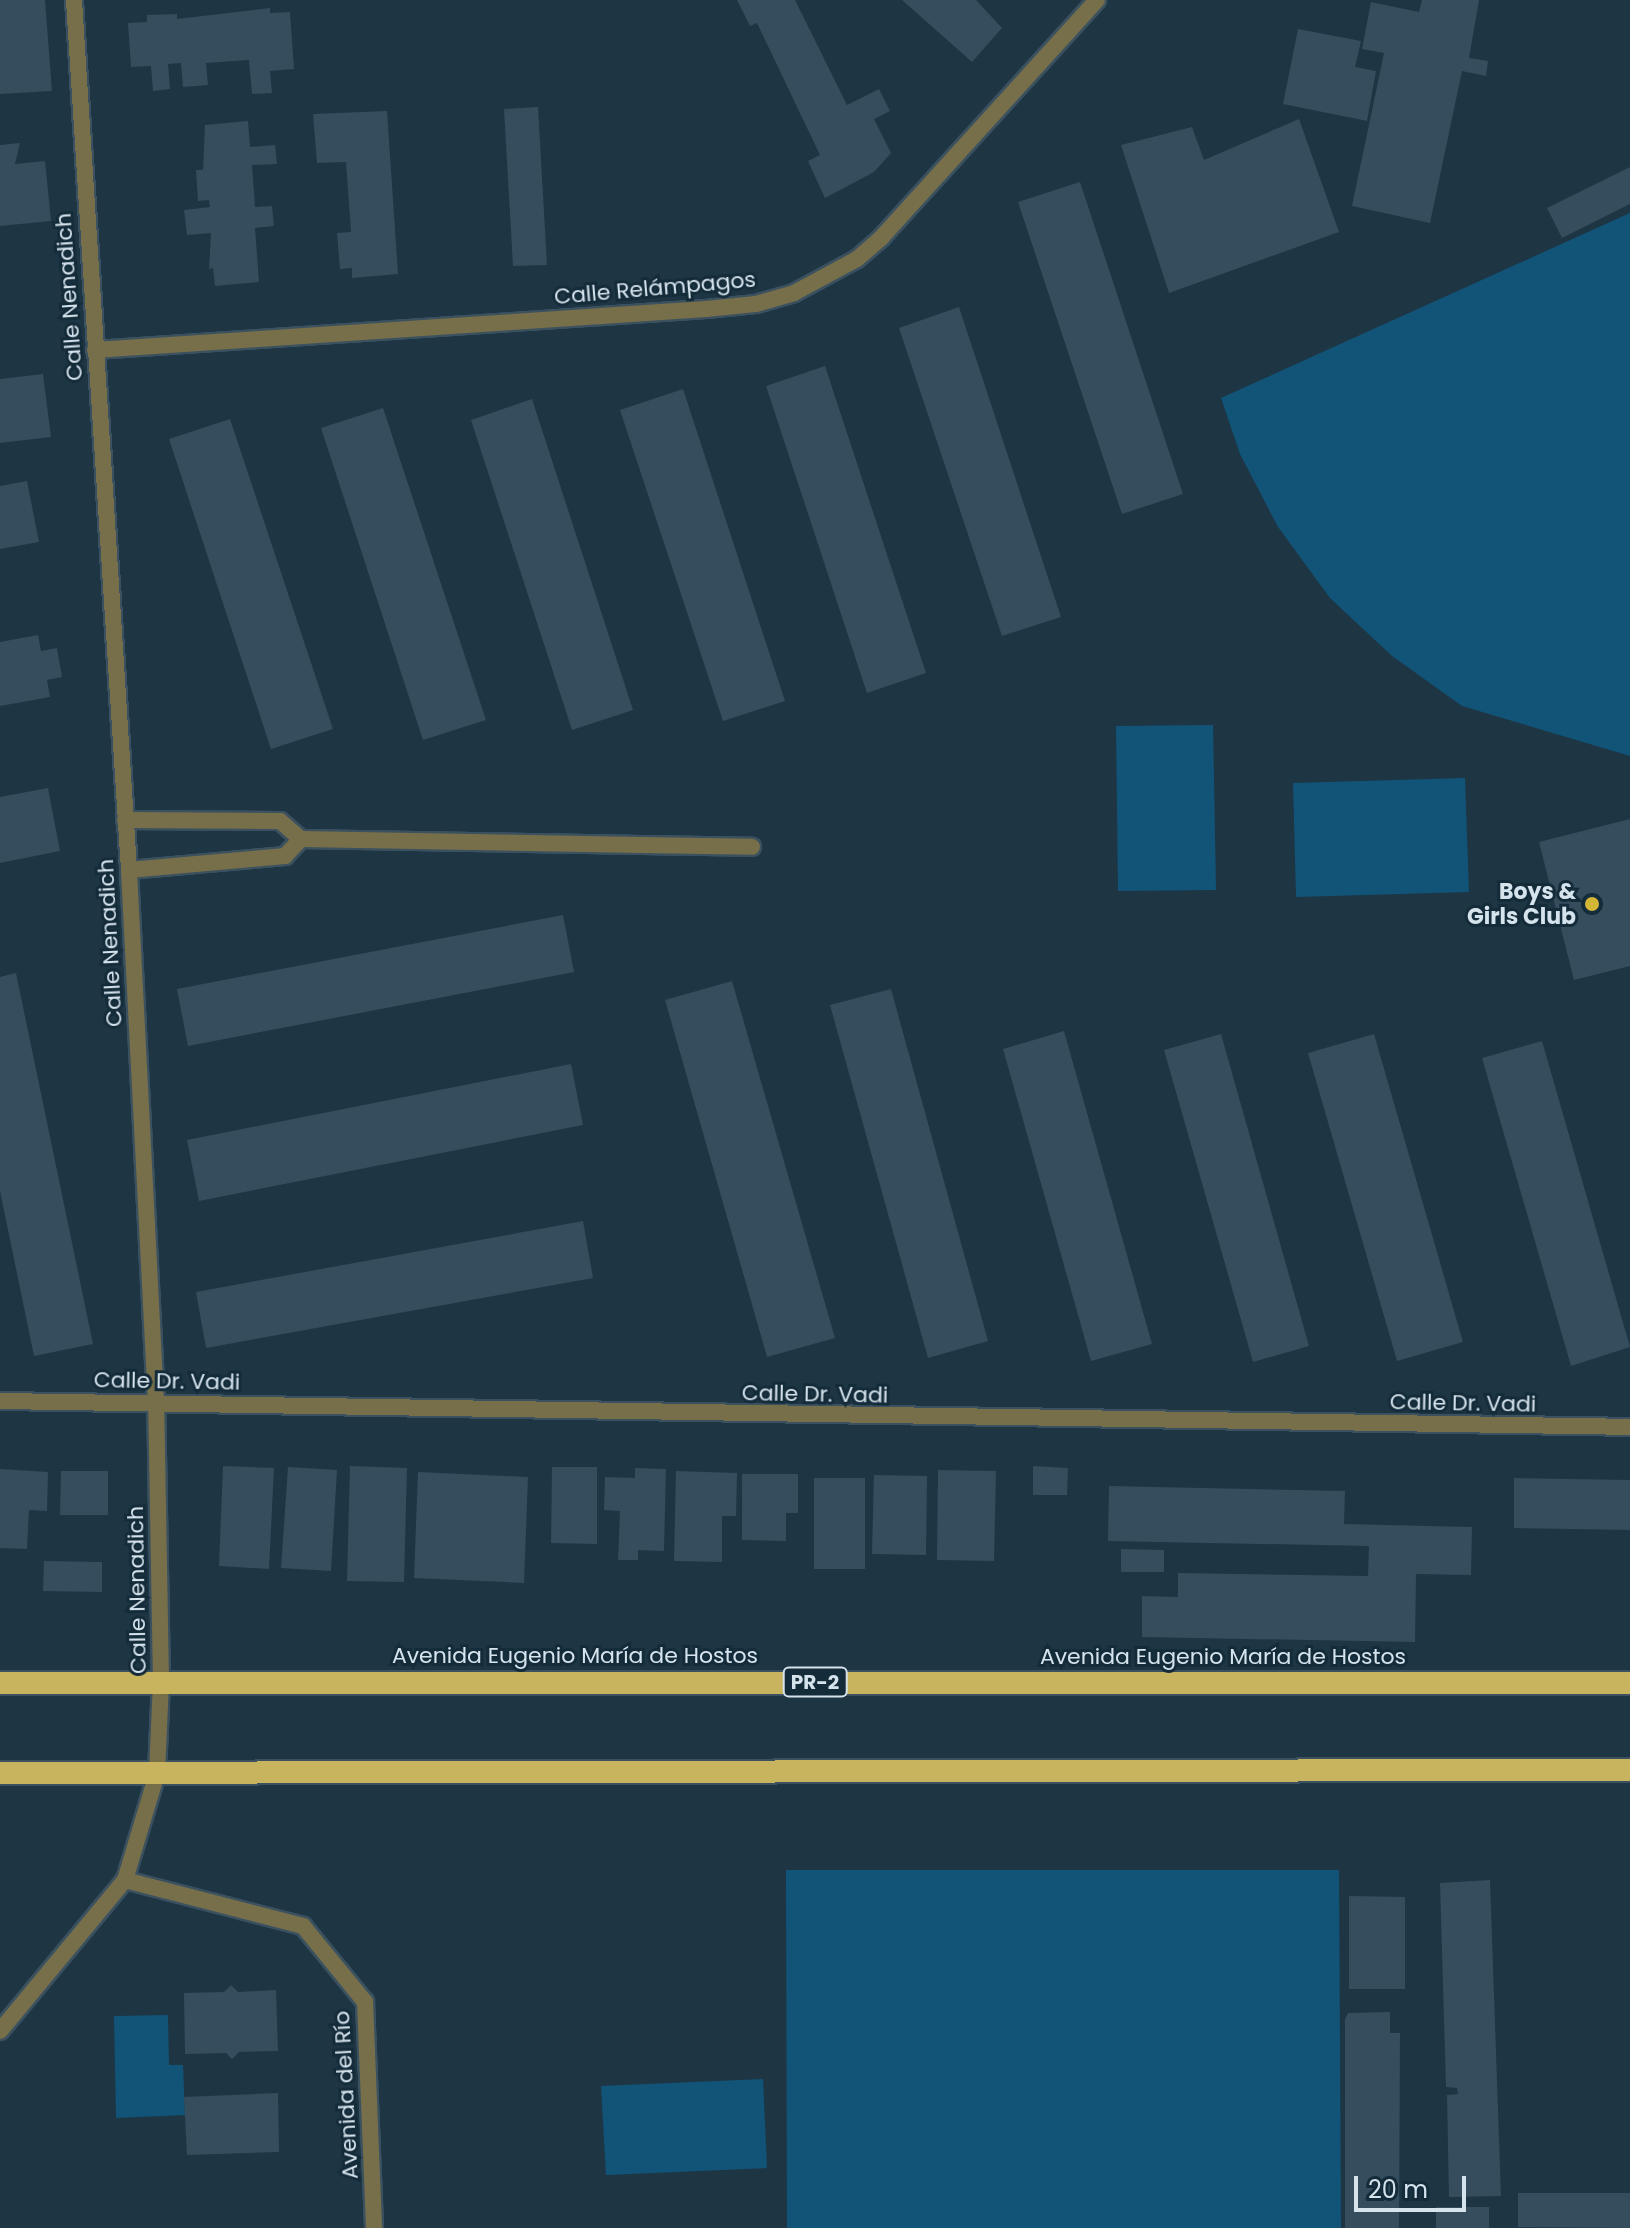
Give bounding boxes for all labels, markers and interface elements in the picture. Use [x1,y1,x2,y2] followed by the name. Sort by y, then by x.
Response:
[50,212,88,382] street label: Calle Nenadich
[553,266,757,310] street label: Calle Relámpagos
[92,858,128,1028] street label: Calle Nenadich
[1467,878,1576,930] place label: Boys & Girls Club
[1583,895,1601,913] marker: Boys & Girls Club
[94,1367,240,1395] street label: Calle Dr. Vadi
[742,1380,888,1408] street label: Calle Dr. Vadi
[1390,1389,1536,1417] street label: Calle Dr. Vadi
[122,1506,152,1674] street label: Calle Nenadich
[392,1643,758,1669] street label: Avenida Eugenio María de Hostos
[1040,1644,1406,1670] street label: Avenida Eugenio María de Hostos
[781,1666,849,1698] road number: PR-2
[328,2010,364,2180] street label: Avenida del Río
[1358,2160,1470,2210] scale bar
[1368,2173,1428,2206] text: 20 m

